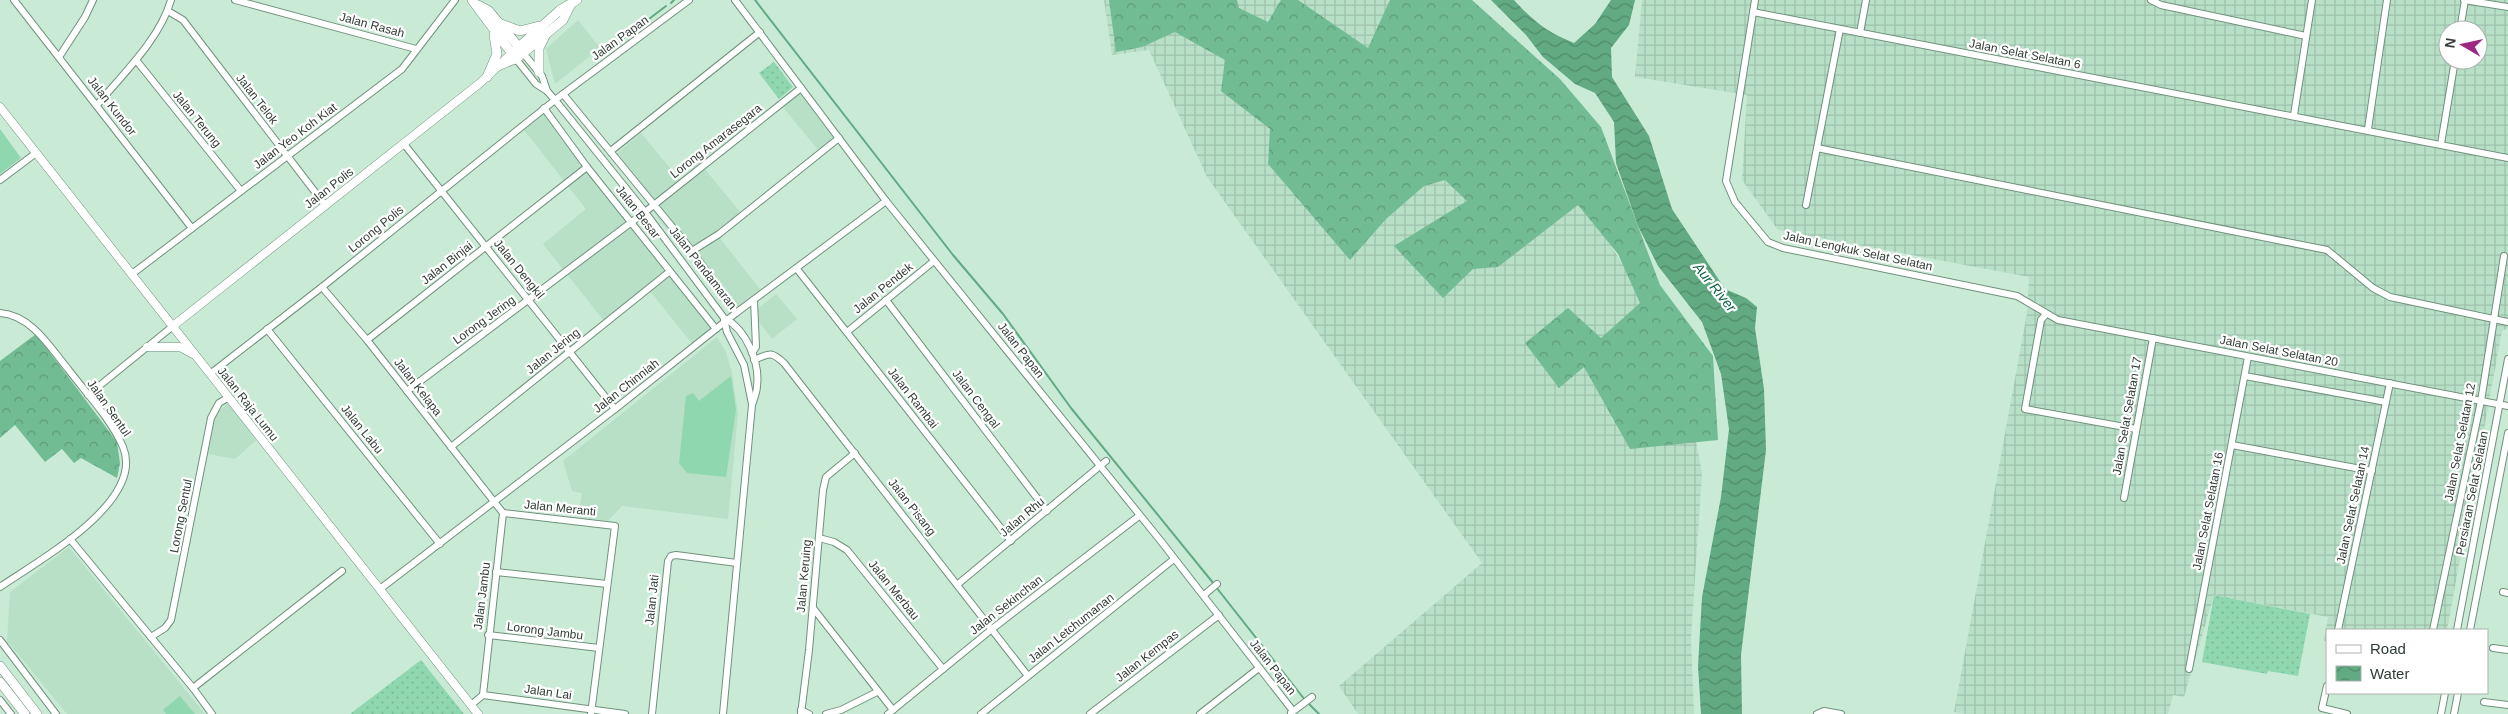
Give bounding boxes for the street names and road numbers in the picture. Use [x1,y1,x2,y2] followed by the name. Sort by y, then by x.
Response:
[338,10,406,40] street label: Jalan Rasah
[589,13,651,63] street label: Jalan Papan
[1968,36,2082,72] street label: Jalan Selat Selatan 6
[233,71,282,128] street label: Jalan Telok
[85,74,139,138] street label: Jalan Kundor
[170,88,224,150] street label: Jalan Terung
[251,100,340,172] street label: Jalan Yeo Koh Kiat
[668,101,765,181] street label: Lorong Amarasegara
[302,165,356,211] street label: Jalan Polis
[613,183,663,241] street label: Jalan Besar
[346,203,406,255] street label: Lorong Polis
[666,224,740,312] street label: Jalan Pandamaran
[1782,228,1934,274] street label: Jalan Lengkuk Selat Selatan
[491,237,547,301] street label: Jalan Dengkil
[419,239,475,287] street label: Jalan Binjai
[850,259,916,316] street label: Jalan Pendek
[450,293,518,347] street label: Lorong Jering
[995,319,1047,381] street label: Jalan Papan
[523,325,583,377] street label: Jalan Jering
[2219,333,2340,369] street label: Jalan Selat Selatan 20
[391,355,445,419] street label: Jalan Kelapa
[2110,355,2144,476] street label: Jalan Selat Selatan 17
[590,356,662,416] street label: Jalan Chinniah
[215,364,281,444] street label: Jalan Raja Lumu
[885,365,941,431] street label: Jalan Rambai
[949,367,1003,431] street label: Jalan Cengal
[84,377,134,439] street label: Jalan Sentul
[2442,381,2478,502] street label: Jalan Selat Selatan 12
[338,402,386,456] street label: Jalan Labu
[2453,430,2491,556] street label: Persiaran Selat Selatan
[2334,444,2372,565] street label: Jalan Selat Selatan 14
[2190,450,2226,571] street label: Jalan Selat Selatan 16
[885,476,939,538] street label: Jalan Pisang
[167,478,195,554] street label: Lorong Sentul
[997,494,1047,540] street label: Jalan Rhu
[523,497,597,519] street label: Jalan Meranti
[794,539,814,613] street label: Jalan Keruing
[866,557,922,623] street label: Jalan Merbau
[471,561,493,631] street label: Jalan Jambu
[967,572,1045,638] street label: Jalan Sekinchan
[642,574,662,626] street label: Jalan Jati
[1025,590,1117,666] street label: Jalan Letchumanan
[506,619,584,643] street label: Lorong Jambu
[1113,627,1181,685] street label: Jalan Kempas
[1247,636,1299,698] street label: Jalan Papan
[523,682,573,702] street label: Jalan Lai

